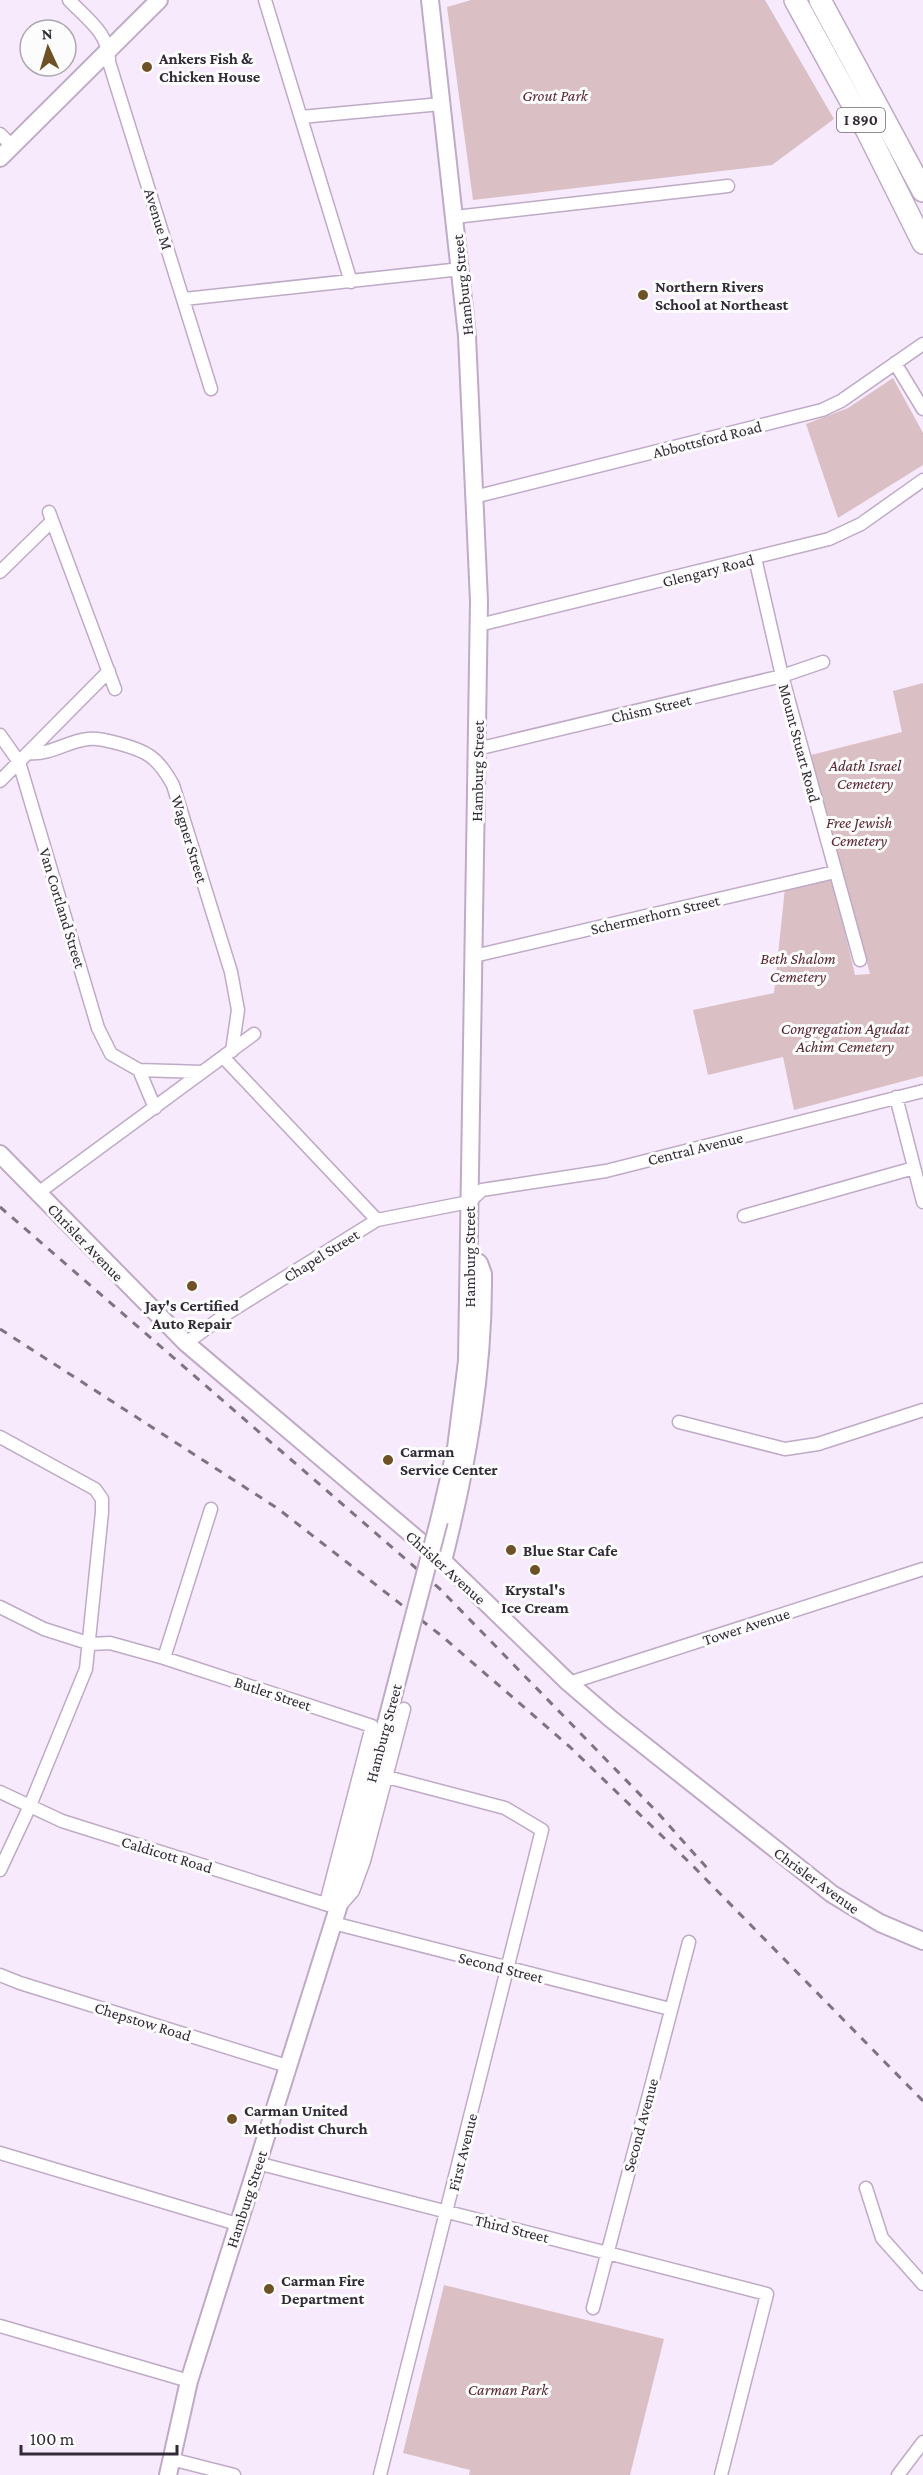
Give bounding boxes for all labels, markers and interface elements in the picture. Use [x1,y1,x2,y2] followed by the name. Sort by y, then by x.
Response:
[18,18,78,78] north arrow
[41,25,53,42] text: N
[158,50,261,85] place label: Ankers Fish & Chicken House
[140,60,154,74] marker: Ankers Fish & Chicken House
[522,87,589,104] park label: Grout Park
[837,108,885,132] road number: I 890
[141,186,176,252] street label: Avenue M
[449,233,477,336] street label: Hamburg Street
[655,278,788,313] place label: Northern Rivers School at Northeast
[636,288,650,302] marker: Northern Rivers School at Northeast
[651,418,764,461] street label: Abbottsford Road
[661,551,756,591] street label: Glengary Road
[776,682,824,805] street label: Mount Stuart Road
[609,691,694,726] street label: Chism Street
[468,720,488,822] street label: Hamburg Street
[828,757,902,793] park label: Adath Israel Cemetery
[167,793,211,886] street label: Wagner Street
[826,814,892,850] park label: Free Jewish Cemetery
[36,846,89,971] street label: Van Cortland Street
[589,891,722,938] street label: Schermerhorn Street
[760,950,836,986] park label: Beth Shalom Cemetery
[781,1020,909,1056] park label: Congregation Agudat Achim Cemetery
[646,1128,744,1169] street label: Central Avenue
[44,1200,127,1285] street label: Chrisler Avenue
[461,1206,479,1308] street label: Hamburg Street
[280,1225,363,1286] street label: Chapel Street
[185,1279,199,1293] marker: Jay's Certified Auto Repair
[143,1297,239,1332] place label: Jay's Certified Auto Repair
[400,1443,498,1478] place label: Carman Service Center
[381,1453,395,1467] marker: Carman Service Center
[402,1527,489,1608] street label: Chrisler Avenue
[523,1542,618,1559] place label: Blue Star Cafe
[504,1543,518,1557] marker: Blue Star Cafe
[528,1563,542,1577] marker: Krystal's Ice Cream
[501,1581,569,1616] place label: Krystal's Ice Cream
[701,1604,792,1649] street label: Tower Avenue
[232,1673,314,1714] street label: Butler Street
[362,1681,406,1784] street label: Hamburg Street
[119,1833,215,1877] street label: Caldicott Road
[771,1844,863,1917] street label: Chrisler Avenue
[457,1949,546,1986] street label: Second Street
[92,1999,194,2045] street label: Chepstow Road
[620,2076,661,2174] street label: Second Avenue
[244,2102,368,2137] place label: Carman United Methodist Church
[225,2112,239,2126] marker: Carman United Methodist Church
[445,2112,480,2193] street label: First Avenue
[223,2148,271,2250] street label: Hamburg Street
[473,2211,551,2246] street label: Third Street
[281,2272,365,2307] place label: Carman Fire Department
[262,2282,276,2296] marker: Carman Fire Department
[468,2381,549,2398] park label: Carman Park
[21,2418,177,2456] scale bar
[30,2429,75,2449] text: 100 m

